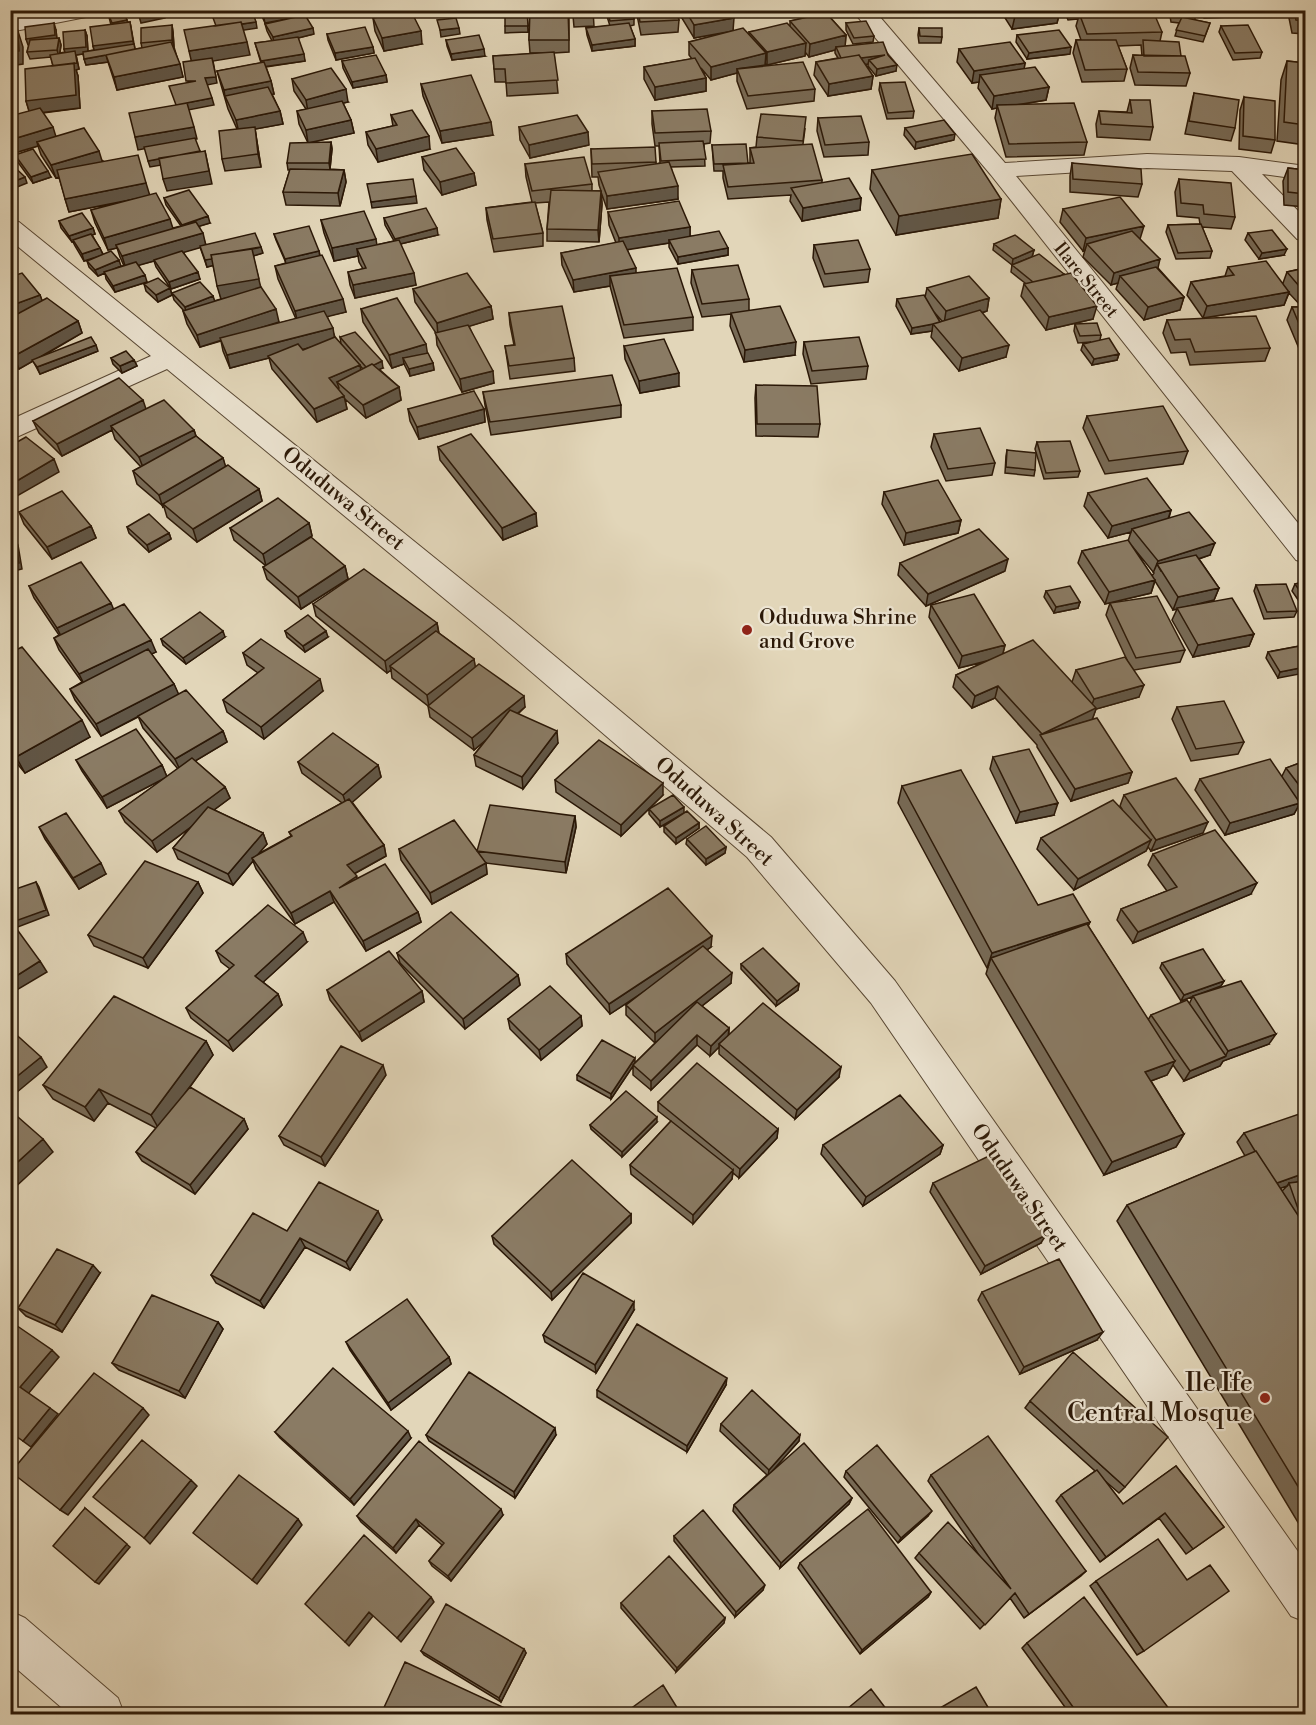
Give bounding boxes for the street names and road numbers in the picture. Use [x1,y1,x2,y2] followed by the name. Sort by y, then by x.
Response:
[1049,238,1124,323] street label: Ilare Street
[276,441,410,557] street label: Oduduwa Street
[649,752,779,872] street label: Oduduwa Street
[965,1119,1073,1258] street label: Oduduwa Street

